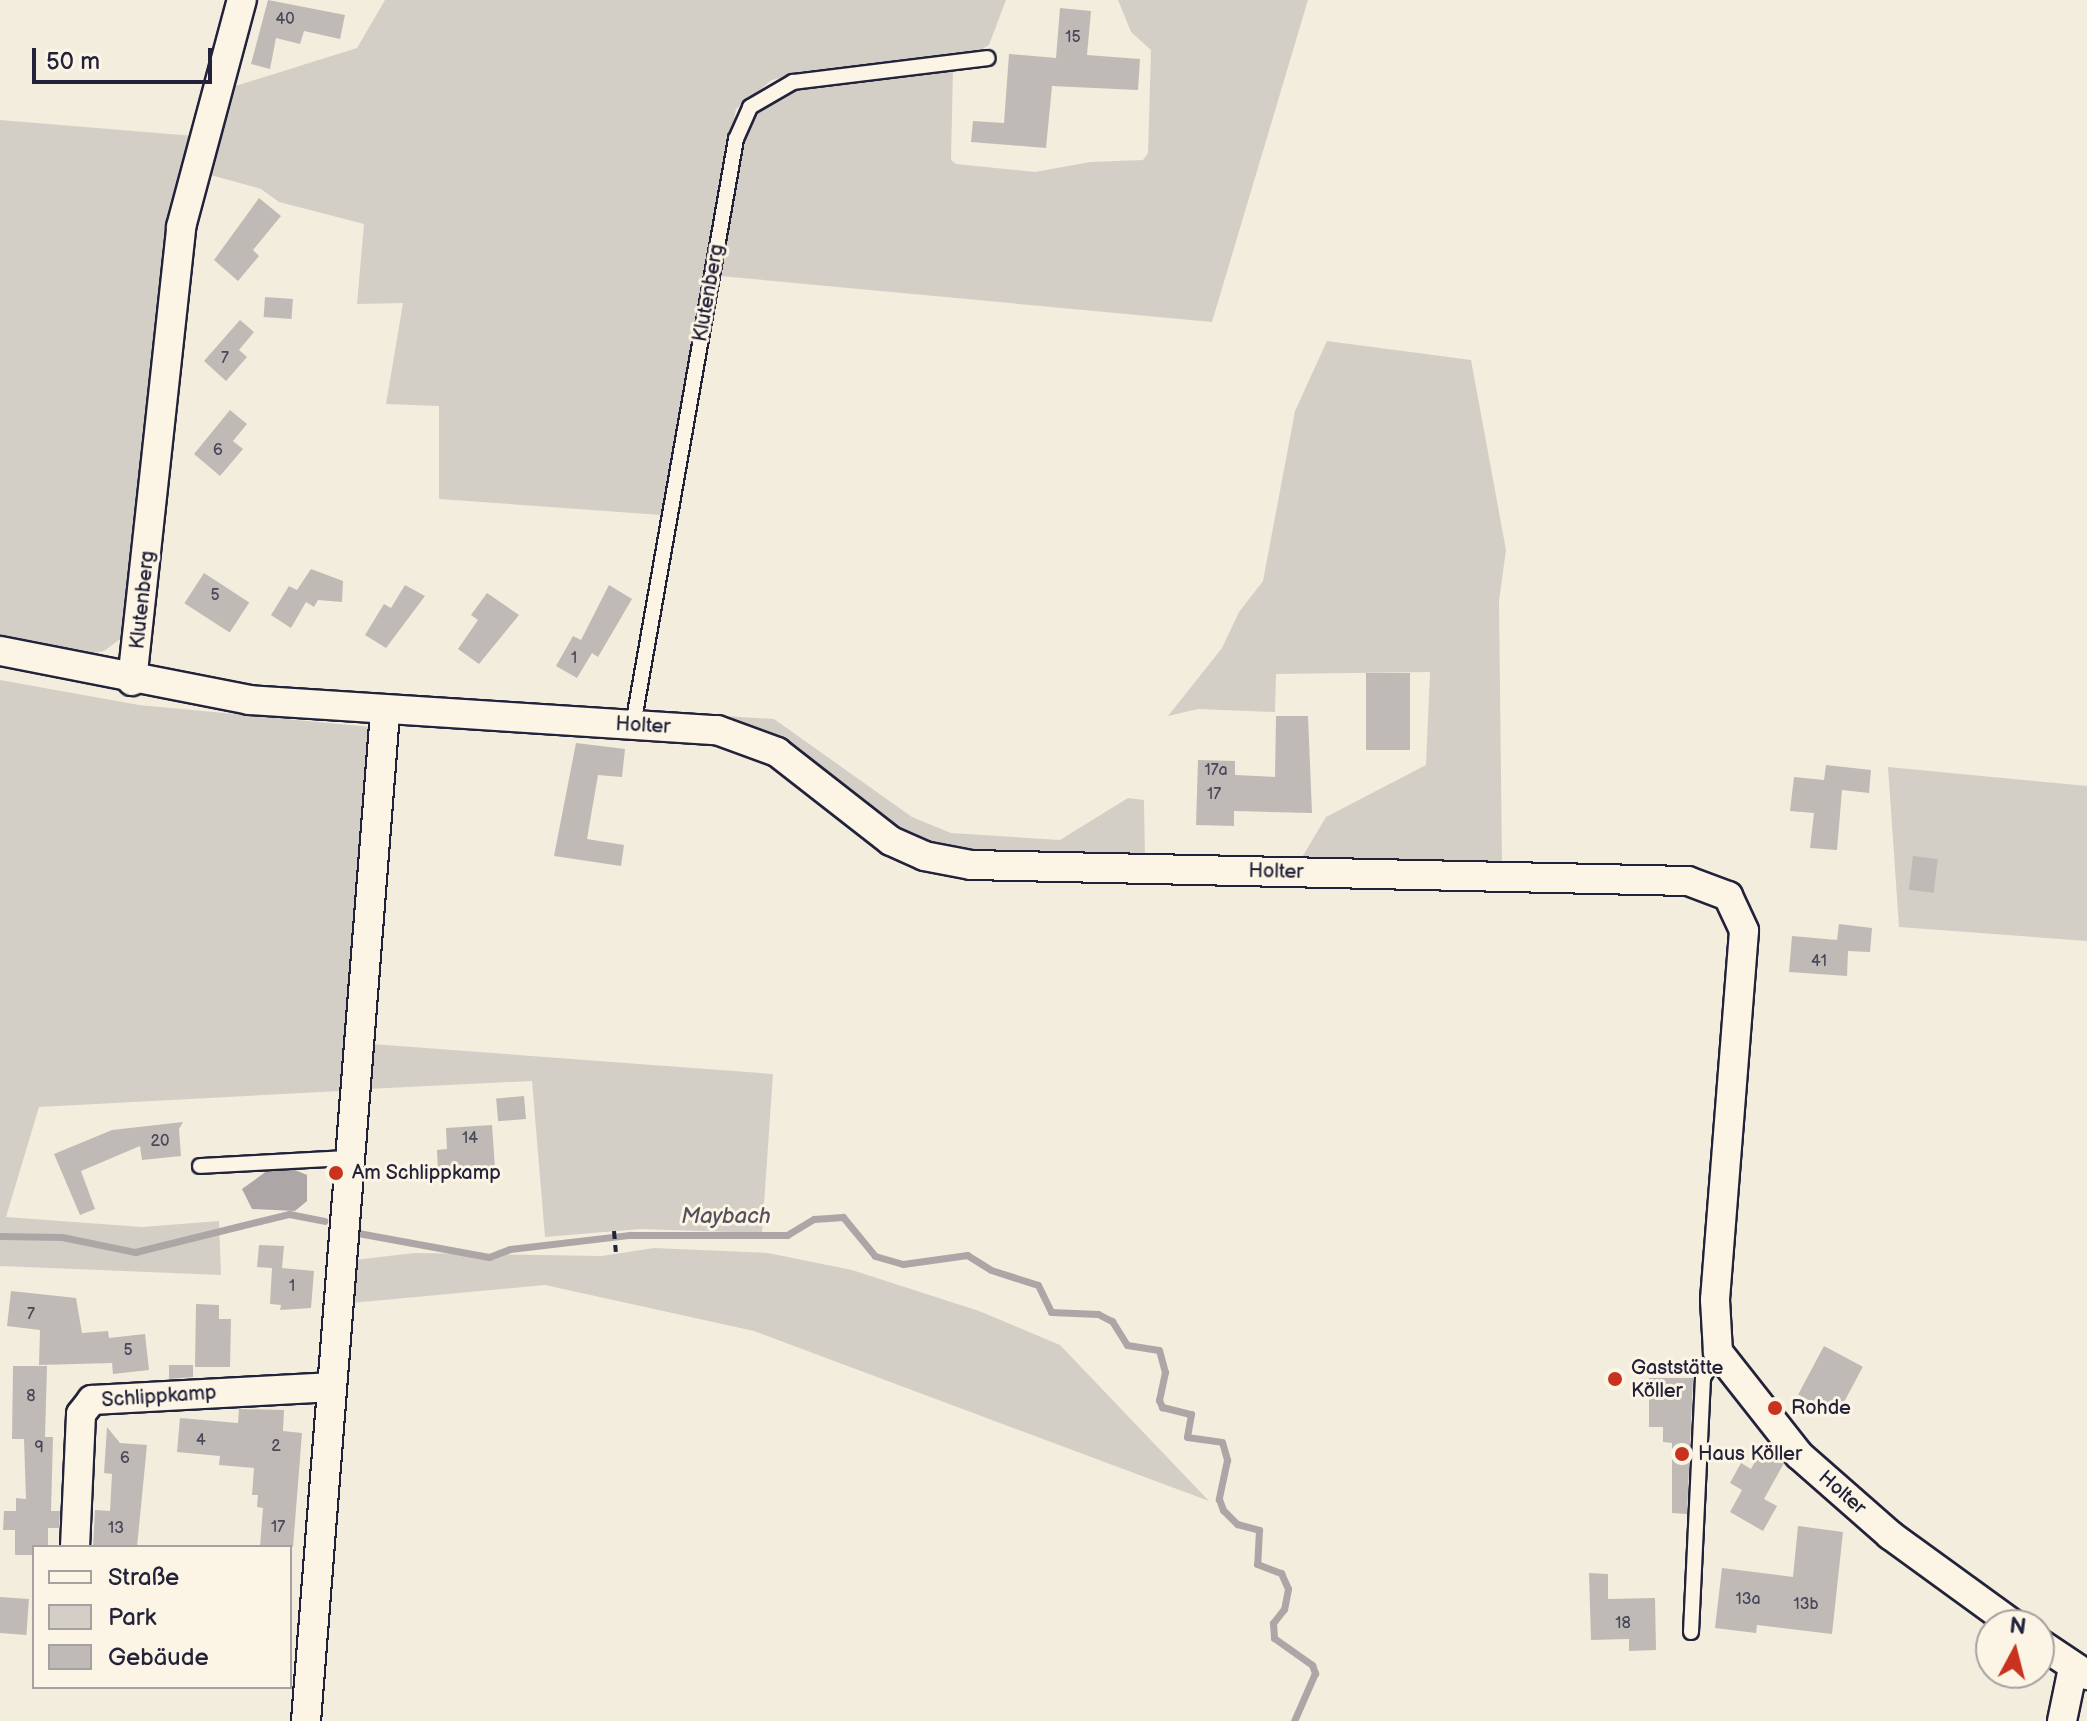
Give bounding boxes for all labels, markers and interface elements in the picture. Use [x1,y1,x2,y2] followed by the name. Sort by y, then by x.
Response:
[275,10,295,30] house number: 40
[1065,28,1081,48] house number: 15
[36,32,216,82] scale bar
[46,47,100,76] text: 50 m
[689,242,729,344] street label: Klutenberg
[221,349,229,369] house number: 7
[213,441,223,461] house number: 6
[126,550,160,650] street label: Klutenberg
[210,586,220,606] house number: 5
[571,649,577,669] house number: 1
[615,713,671,739] street label: Holter
[1204,761,1228,781] house number: 17a
[1207,785,1221,805] house number: 17
[1248,860,1304,884] street label: Holter
[1811,952,1827,972] house number: 41
[462,1129,478,1149] house number: 14
[151,1132,169,1152] house number: 20
[352,1161,501,1185] place label: Am Schlippkamp
[327,1164,345,1182] marker: Am Schlippkamp
[681,1204,771,1230] water label: Maybach
[289,1277,295,1297] house number: 1
[27,1305,35,1325] house number: 7
[123,1341,133,1361] house number: 5
[1631,1356,1723,1403] place label: Gaststätte Köller
[1606,1370,1624,1388] marker: Gaststätte Köller
[101,1381,217,1413] street label: Schlippkamp
[26,1387,36,1407] house number: 8
[1791,1396,1851,1420] place label: Rohde
[1766,1399,1784,1417] marker: Rohde
[196,1431,206,1451] house number: 4
[271,1437,281,1457] house number: 2
[34,1438,44,1458] house number: 9
[1698,1442,1802,1466] place label: Haus Köller
[1673,1445,1691,1463] marker: Haus Köller
[120,1449,130,1469] house number: 6
[1813,1466,1871,1520] street label: Holter
[271,1518,285,1538] house number: 17
[108,1519,124,1539] house number: 13
[32,1545,292,1689] legend
[108,1563,179,1592] text: Straße
[1735,1590,1761,1610] house number: 13a
[1793,1595,1819,1615] house number: 13b
[108,1603,156,1632] text: Park
[1975,1609,2055,1689] north arrow
[2008,1612,2028,1641] text: N
[1615,1614,1631,1634] house number: 18
[108,1643,209,1672] text: Gebäude

